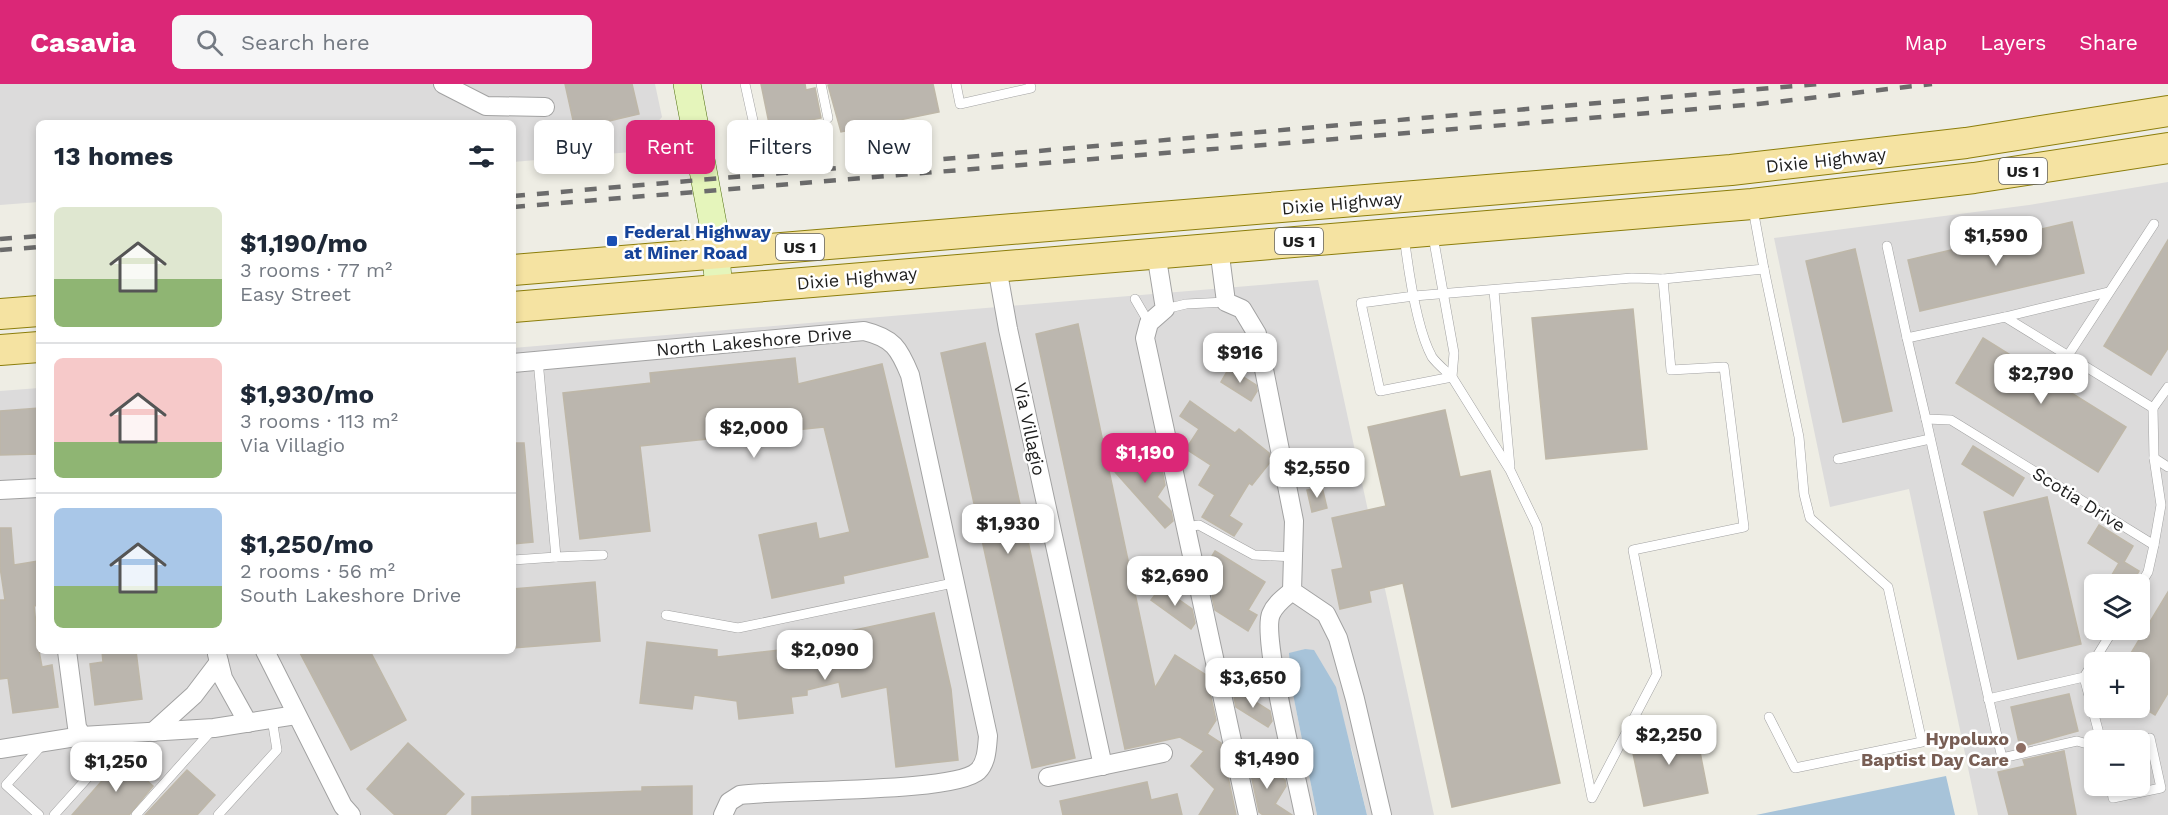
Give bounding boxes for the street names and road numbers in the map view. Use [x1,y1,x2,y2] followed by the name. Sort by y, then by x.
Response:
[1765,143,1888,177] street label: Dixie Highway
[1999,158,2047,184] road number: US 1
[1281,187,1404,219] street label: Dixie Highway
[1275,228,1323,254] road number: US 1
[776,234,824,260] road number: US 1
[796,262,919,294] street label: Dixie Highway
[655,322,853,360] street label: North Lakeshore Drive
[1010,381,1050,477] street label: Via Villagio
[2029,462,2129,536] street label: Scotia Drive

